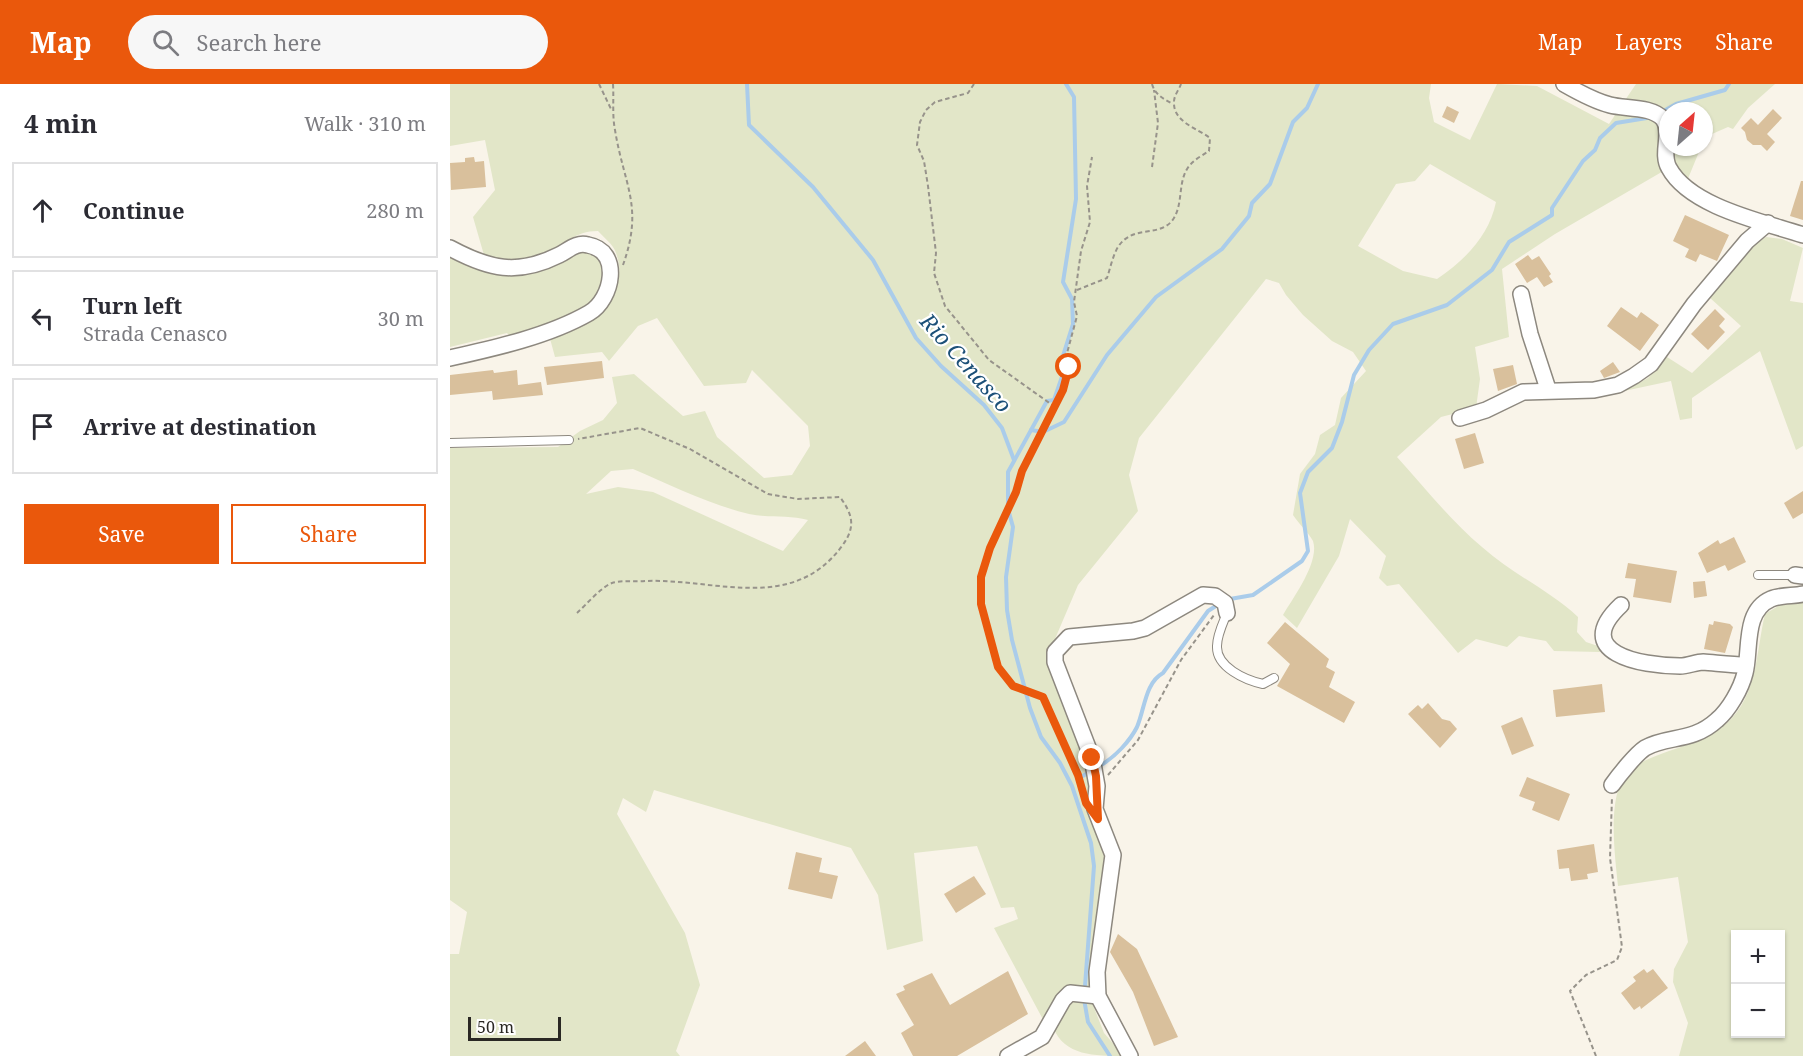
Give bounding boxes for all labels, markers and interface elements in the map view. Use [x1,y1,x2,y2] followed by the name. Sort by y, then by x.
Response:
[128,15,548,69] search box
[30,23,92,61] text: Map
[149,26,182,59] icon: search
[197,27,321,57] text: Search here
[1538,28,1582,56] text: Map
[1615,28,1682,56] text: Layers
[1715,28,1773,56] text: Share
[1659,102,1713,156] north arrow
[24,105,98,141] text: 4 min
[304,110,426,137] text: Walk · 310 m
[26,194,59,227] icon: ahead
[83,195,185,225] text: Continue
[366,197,424,224] text: 280 m
[83,290,182,320] text: Turn left
[26,302,59,335] icon: left
[378,305,424,332] text: 30 m
[914,306,1019,418] water label: Rio Cenasco
[83,320,227,347] text: Strada Cenasco
[1055,353,1081,379] route start
[26,410,59,443] icon: arrive
[83,411,317,441] text: Arrive at destination
[24,504,219,564] button: Save
[231,504,426,564] button: Share
[1078,744,1104,770] route end
[1731,930,1785,1038] map controls
[1731,930,1785,984] button: +
[1731,984,1785,1038] button: −
[468,1014,561,1042] scale bar
[477,1016,514,1038] text: 50 m

